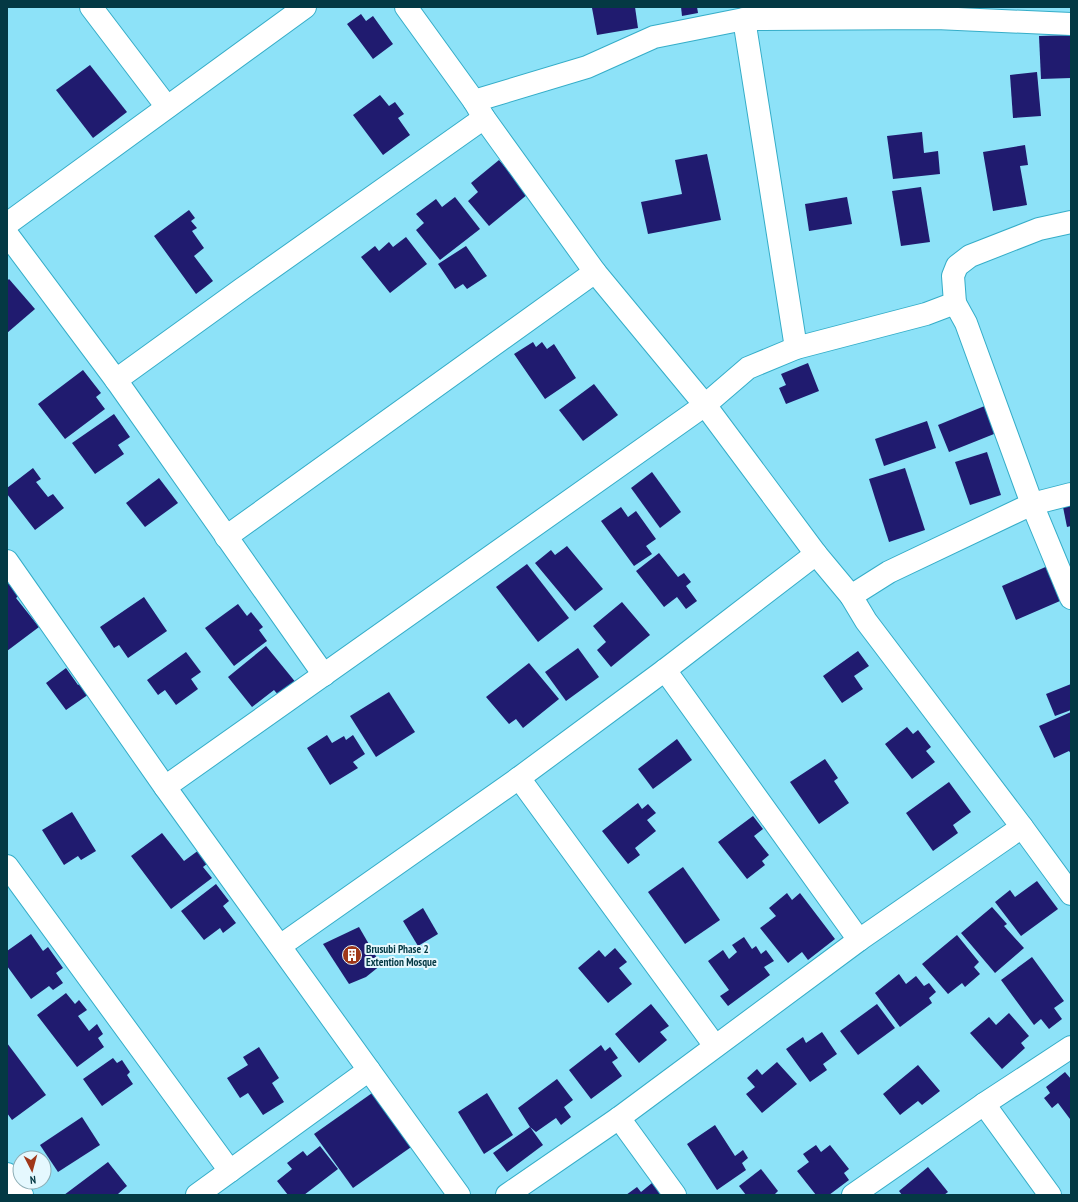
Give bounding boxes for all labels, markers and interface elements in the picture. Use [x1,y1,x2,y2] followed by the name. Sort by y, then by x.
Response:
[366,942,437,969] place label: Brusubi Phase 2 Extention Mosque
[341,944,363,966] building icon: Brusubi Phase 2 Extention Mosque
[12,1150,52,1190] north arrow
[29,1173,37,1187] text: N

